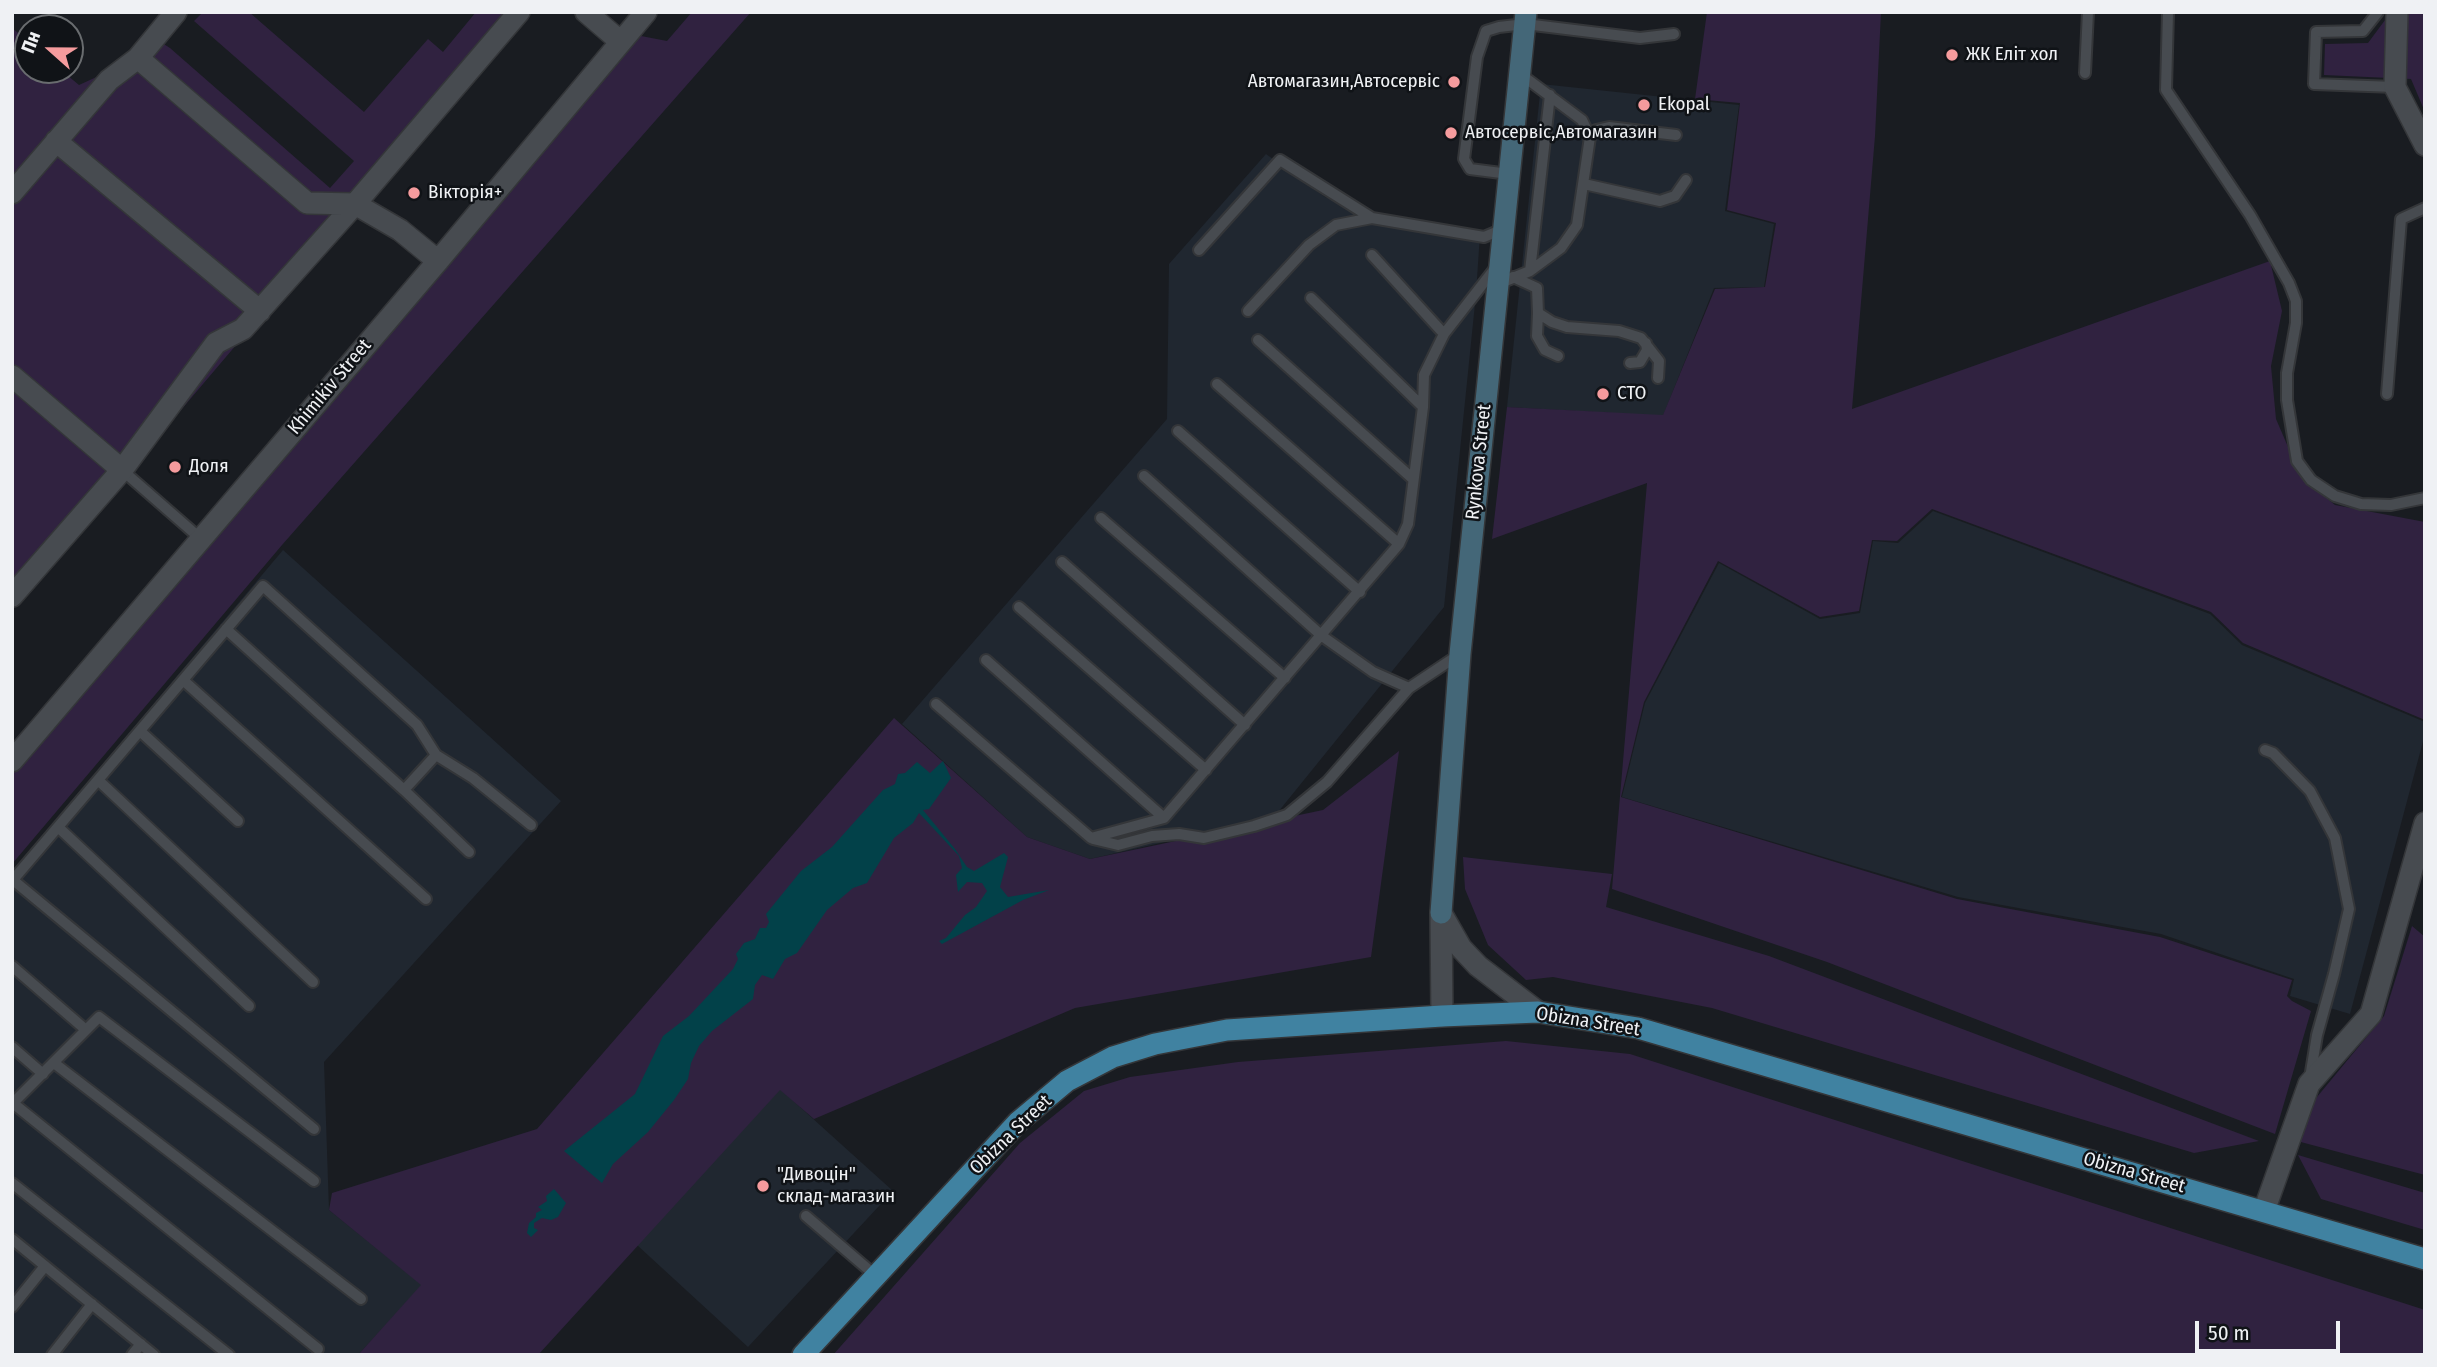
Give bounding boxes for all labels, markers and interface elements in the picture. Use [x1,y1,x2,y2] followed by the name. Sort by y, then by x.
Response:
[14,14,84,84] north arrow
[16,28,45,56] text: Пн
[1966,44,2058,66] place label: ЖК Еліт хол
[1944,47,1960,63] marker: ЖК Еліт хол
[1248,71,1440,93] place label: Автомагазин,Автосервіс
[1446,74,1462,90] marker: Автомагазин,Автосервіс
[1658,94,1710,116] place label: Ekopal
[1636,97,1652,113] marker: Ekopal
[1465,122,1657,144] place label: Автосервіс,Автомагазин
[1443,125,1459,141] marker: Автосервіс,Автомагазин
[428,182,502,204] place label: Вікторія+
[406,185,422,201] marker: Вікторія+
[283,335,377,439] street label: Khimikiv Street
[1617,383,1647,405] place label: СТО
[1595,386,1611,402] marker: СТО
[1462,403,1496,521] street label: Rynkova Street
[189,456,229,478] place label: Доля
[167,459,183,475] marker: Доля
[1534,1003,1642,1041] street label: Obizna Street
[965,1090,1057,1180] street label: Obizna Street
[2080,1148,2188,1198] street label: Obizna Street
[777,1164,895,1208] place label: "Дивоцін" склад-магазин
[755,1178,771,1194] marker: "Дивоцін" склад-магазин
[2199,1308,2344,1352] scale bar
[2208,1320,2250,1346] text: 50 m

